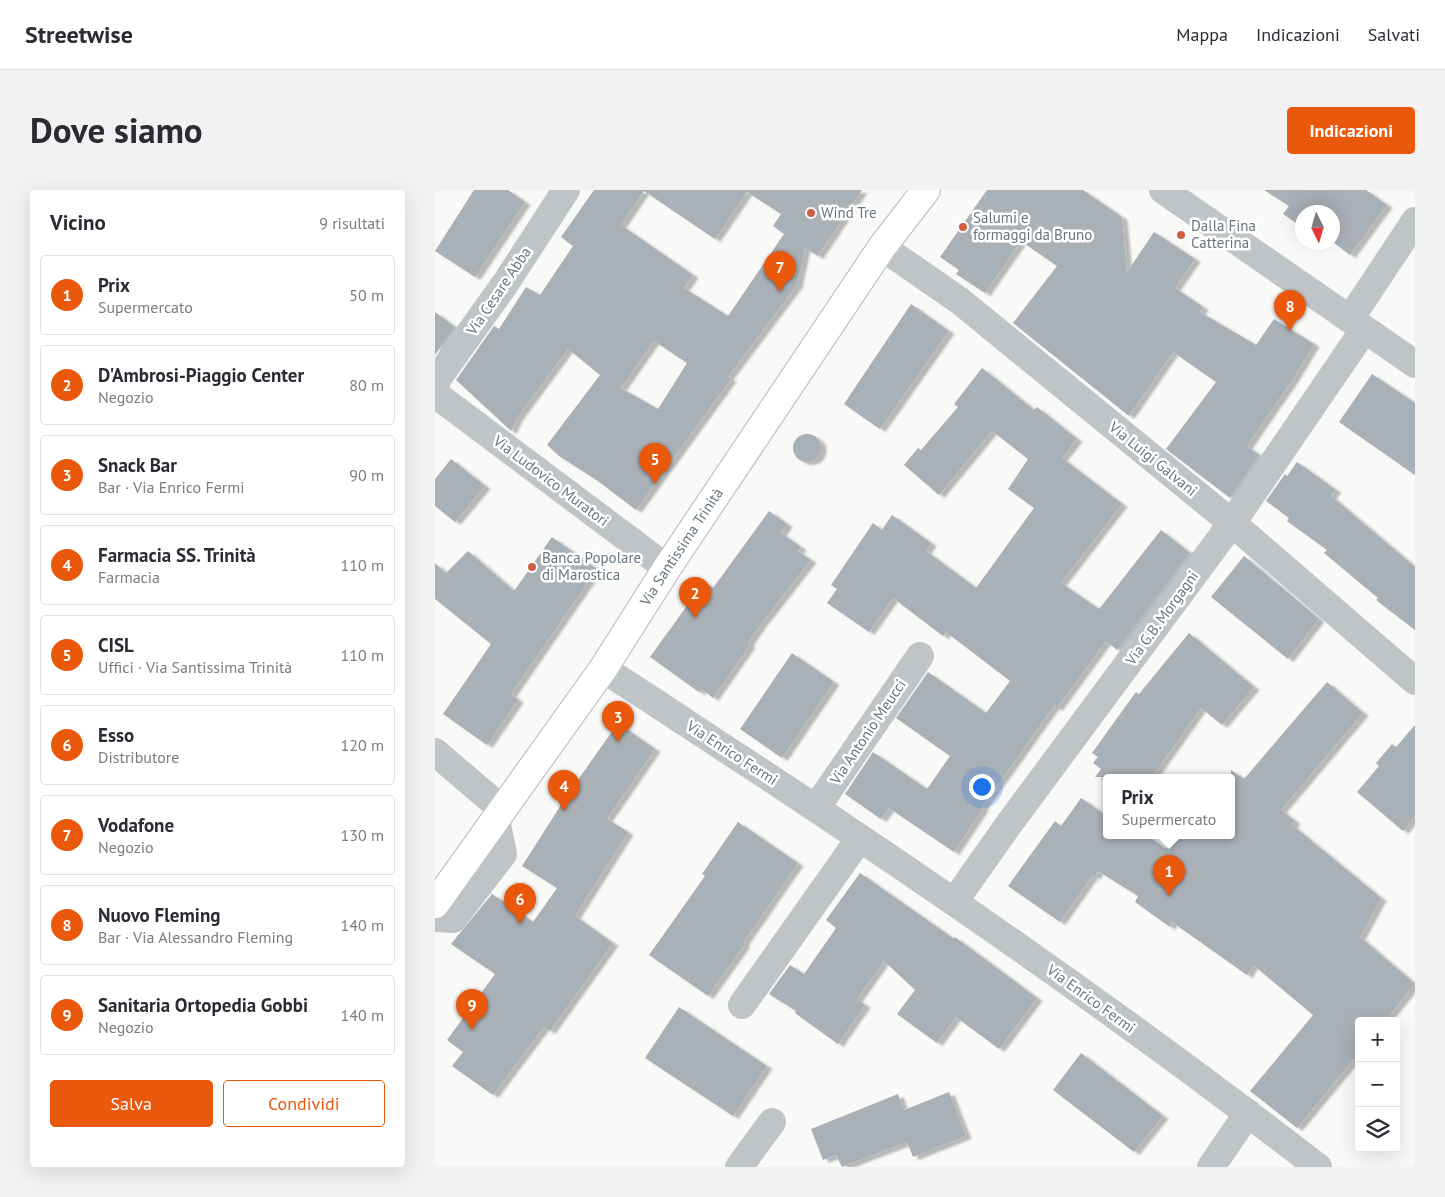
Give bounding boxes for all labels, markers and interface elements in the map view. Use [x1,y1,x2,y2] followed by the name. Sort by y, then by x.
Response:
[25,19,133,50] text: Streetwise
[1176,23,1228,46] text: Mappa
[1256,23,1340,46] text: Indicazioni
[1368,23,1420,46] text: Salvati
[30,107,203,153] text: Dove siamo
[1287,107,1415,154] button: Indicazioni
[821,203,877,222] place label: Wind Tre
[1295,205,1340,250] north arrow
[805,207,817,219] marker: Wind Tre
[973,208,1092,244] place label: Salumi e formaggi da Bruno
[50,209,106,236] text: Vicino
[319,213,385,233] text: 9 risultati
[1191,216,1256,252] place label: Dalla Fina Catterina
[957,221,969,233] marker: Salumi e formaggi da Bruno
[1175,229,1187,241] marker: Dalla Fina Catterina
[462,243,535,339] street label: Via Cesare Abba
[764,251,796,292] pin: 7
[98,273,130,297] text: Prix
[62,285,72,305] text: 1
[349,285,384,305] text: 50 m
[1274,290,1306,331] pin: 8
[98,297,193,317] text: Supermercato
[98,363,304,387] text: D'Ambrosi-Piaggio Center
[62,375,72,395] text: 2
[349,375,384,395] text: 80 m
[98,387,154,407] text: Negozio
[1105,417,1201,500] street label: Via Luigi Galvani
[489,430,613,530] street label: Via Ludovico Muratori
[639,443,671,484] pin: 5
[98,453,177,477] text: Snack Bar
[62,465,72,485] text: 3
[349,465,384,485] text: 90 m
[98,477,245,497] text: Bar · Via Enrico Fermi
[635,484,727,610] street label: Via Santissima Trinità
[98,543,256,567] text: Farmacia SS. Trinità
[542,548,641,584] place label: Banca Popolare di Marostica
[62,555,72,575] text: 4
[341,555,384,575] text: 110 m
[526,561,538,573] marker: Banca Popolare di Marostica
[98,567,160,587] text: Farmacia
[1120,567,1202,669] street label: Via G.B. Morgagni
[679,577,711,618] pin: 2
[98,633,134,657] text: CISL
[62,645,72,665] text: 5
[341,645,384,665] text: 110 m
[98,657,292,677] text: Uffici · Via Santissima Trinità
[825,676,910,789] street label: Via Antonio Meucci
[602,701,634,742] pin: 3
[682,716,781,789] street label: Via Enrico Fermi
[98,723,134,747] text: Esso
[62,735,72,755] text: 6
[341,735,384,755] text: 120 m
[98,747,179,767] text: Distributore
[548,770,580,811] pin: 4
[969,774,995,800] your location
[1103,774,1235,839] popup
[1122,785,1154,809] text: Prix
[1122,809,1216,829] text: Supermercato
[98,813,174,837] text: Vodafone
[62,825,72,845] text: 7
[341,825,384,845] text: 130 m
[98,837,154,857] text: Negozio
[1153,855,1185,896] pin: 1
[504,883,536,924] pin: 6
[98,903,220,927] text: Nuovo Fleming
[62,915,72,935] text: 8
[341,915,384,935] text: 140 m
[98,927,293,947] text: Bar · Via Alessandro Fleming
[1043,960,1139,1037] street label: Via Enrico Fermi
[456,989,488,1030] pin: 9
[98,993,308,1017] text: Sanitaria Ortopedia Gobbi
[62,1005,72,1025] text: 9
[341,1005,384,1025] text: 140 m
[98,1017,154,1037] text: Negozio
[1355,1017,1400,1152] map controls
[1355,1017,1400,1062] button: +
[1355,1062,1400,1107] button: −
[50,1080,213,1127] button: Salva
[223,1080,385,1127] button: Condividi
[1355,1107,1400,1152] button: layers

